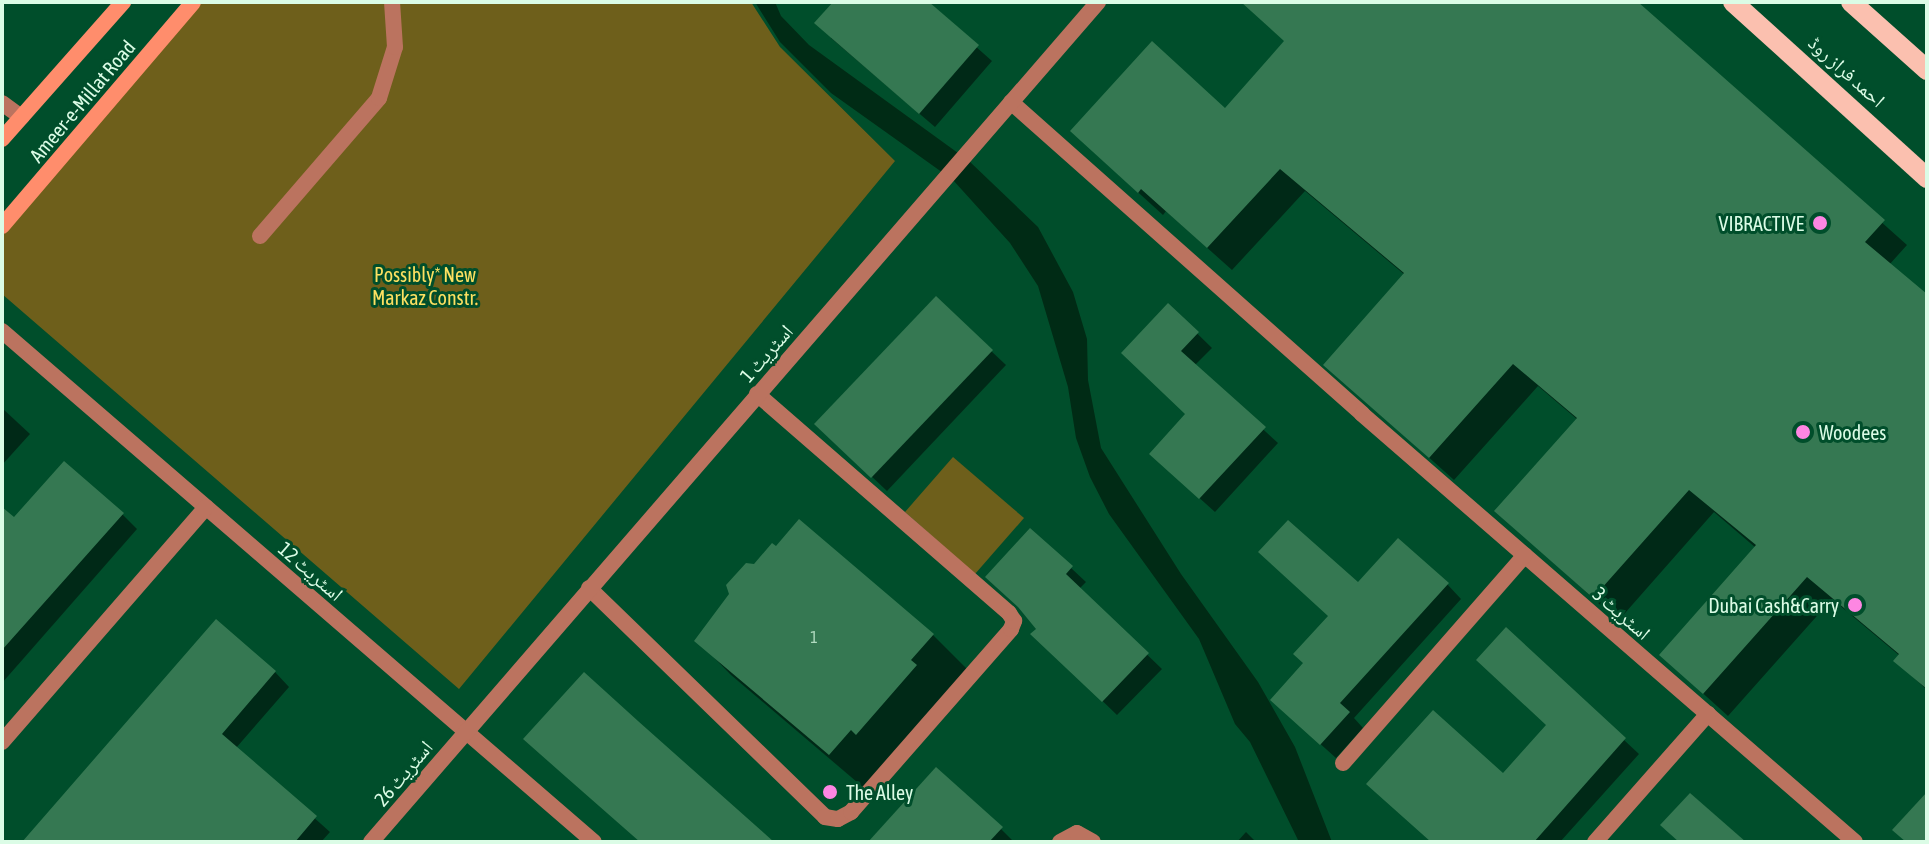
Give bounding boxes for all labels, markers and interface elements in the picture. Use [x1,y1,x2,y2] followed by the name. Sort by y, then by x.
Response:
[1804,30,1890,112] street label: احمد فراز روڈ
[24,35,140,167] street label: Ameer-e-Millat Road
[1719,211,1804,235] place label: VIBRACTIVE
[1811,214,1829,232] marker: VIBRACTIVE
[372,262,478,309] park label: Possibly* New Markaz Constr.
[734,319,798,387] street label: اسٹریٹ 1
[1819,420,1886,444] place label: Woodees
[1794,423,1812,441] marker: Woodees
[274,536,348,606] street label: اسٹریٹ 12
[1588,581,1656,645] street label: اسٹریٹ 3
[1708,593,1839,617] place label: Dubai Cash&Carry
[1846,596,1864,614] marker: Dubai Cash&Carry
[810,627,818,647] house number: 1
[369,735,437,811] street label: اسٹریٹ 26
[846,780,913,804] place label: The Alley
[821,783,839,801] marker: The Alley

